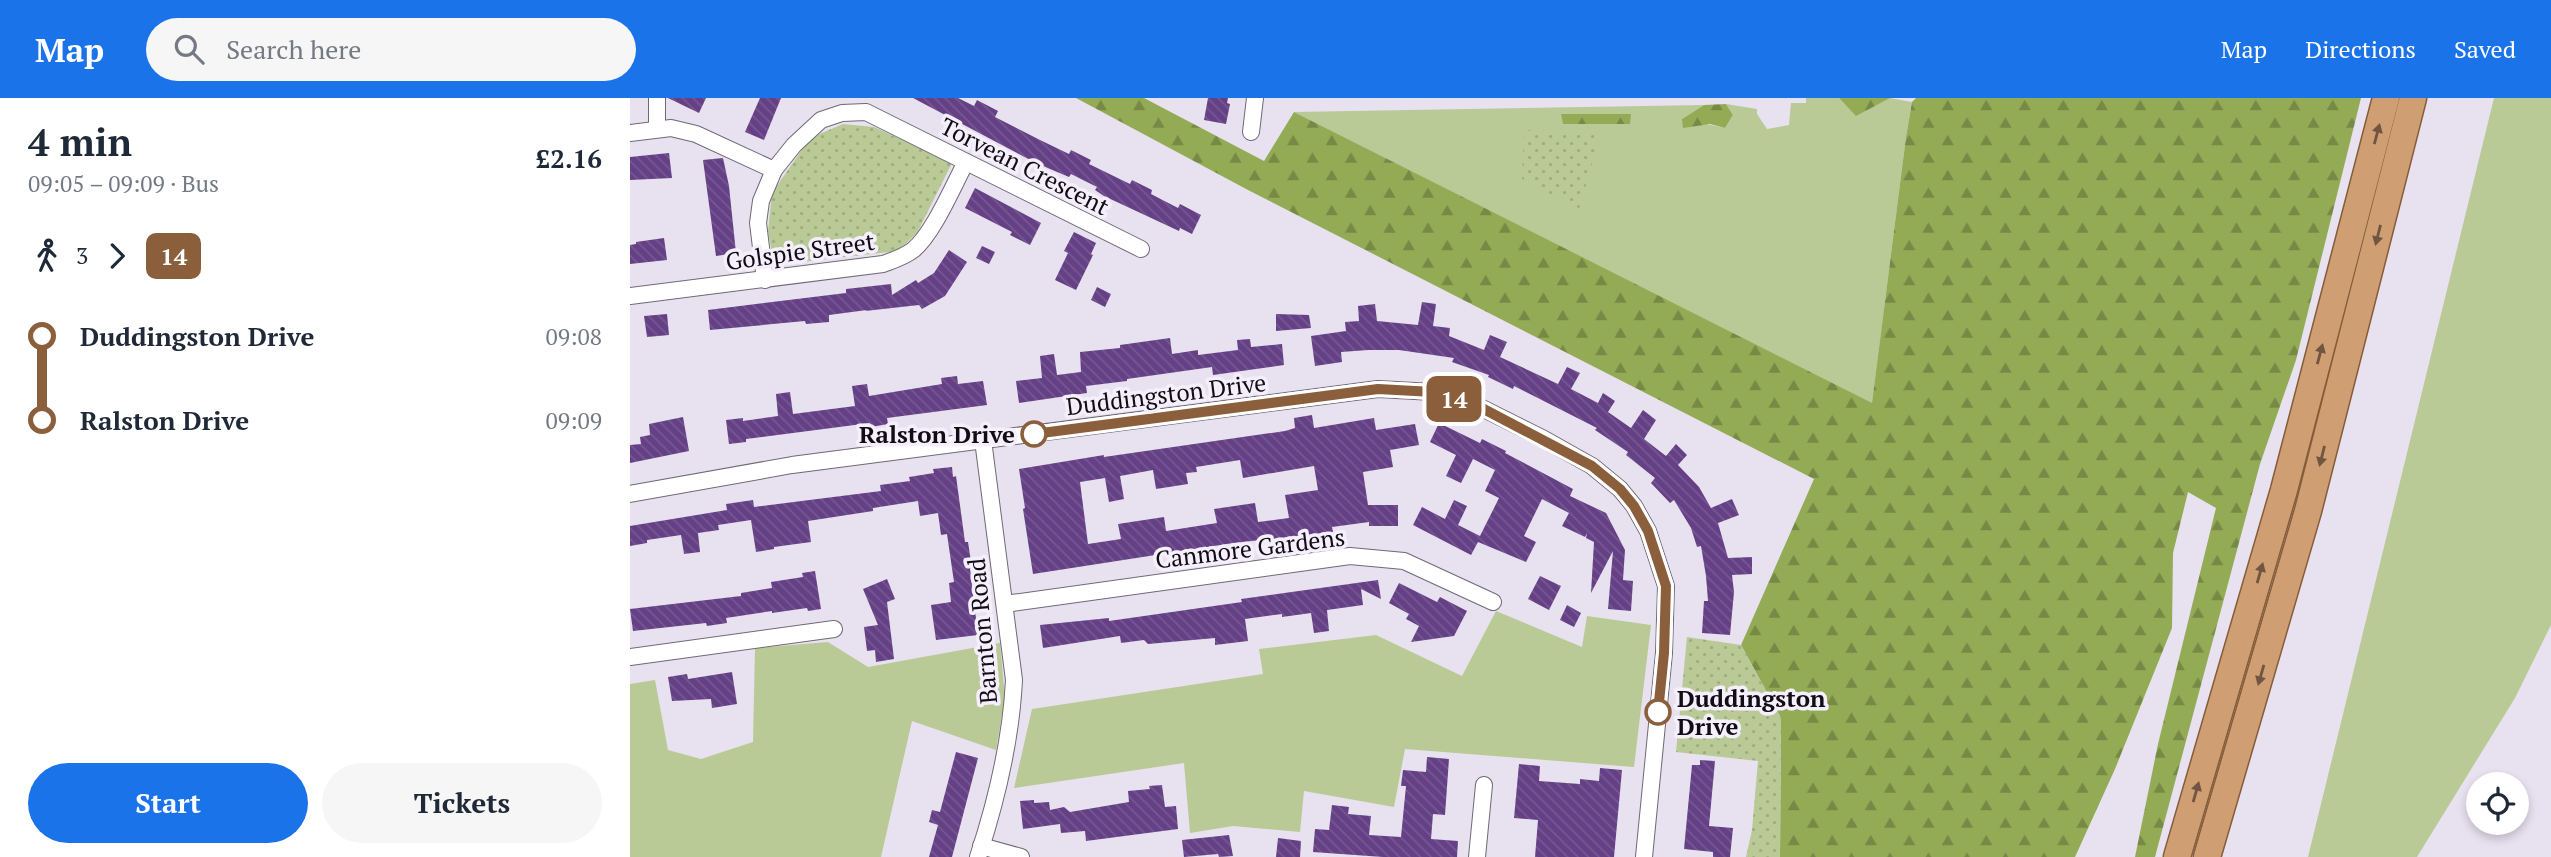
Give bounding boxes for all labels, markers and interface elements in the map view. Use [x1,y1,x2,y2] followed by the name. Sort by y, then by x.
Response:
[146,18,636,81] search box
[35,28,104,71] text: Map
[170,30,208,68] icon: search
[226,32,361,66] text: Search here
[2221,33,2267,65] text: Map
[2305,33,2416,65] text: Directions
[2454,33,2516,65] text: Saved
[935,110,1115,222] street label: Torvean Crescent
[28,117,132,167] text: 4 min
[2372,122,2383,144] one-way arrow
[536,141,602,175] text: £2.16
[28,168,219,199] text: 09:05 – 09:09 · Bus
[723,225,877,277] street label: Golspie Street
[2372,225,2383,247] one-way arrow
[28,237,66,275] icon: walk
[98,237,136,275] icon: forward
[76,240,88,271] text: 3
[160,240,187,272] text: 14
[80,319,314,353] text: Duddingston Drive
[545,321,602,352] text: 09:08
[2315,343,2326,365] one-way arrow
[1064,366,1268,422] street label: Duddingston Drive
[1422,376,1486,422] line badge: 14
[1440,383,1468,415] text: 14
[80,403,249,437] text: Ralston Drive
[545,405,602,436] text: 09:09
[859,418,1015,450] place label: Ralston Drive
[1021,421,1047,447] marker: Ralston Drive
[2316,445,2327,467] one-way arrow
[1153,520,1347,576] street label: Canmore Gardens
[960,557,1004,705] street label: Barnton Road
[2255,562,2266,584] one-way arrow
[2255,665,2265,686] one-way arrow
[1677,682,1826,742] place label: Duddingston Drive
[1645,699,1671,725] marker: Duddingston Drive
[28,763,308,843] button: Start
[322,763,602,843] button: Tickets
[2466,772,2529,835] map controls
[2466,772,2529,835] button: locate
[2191,781,2201,802] one-way arrow

